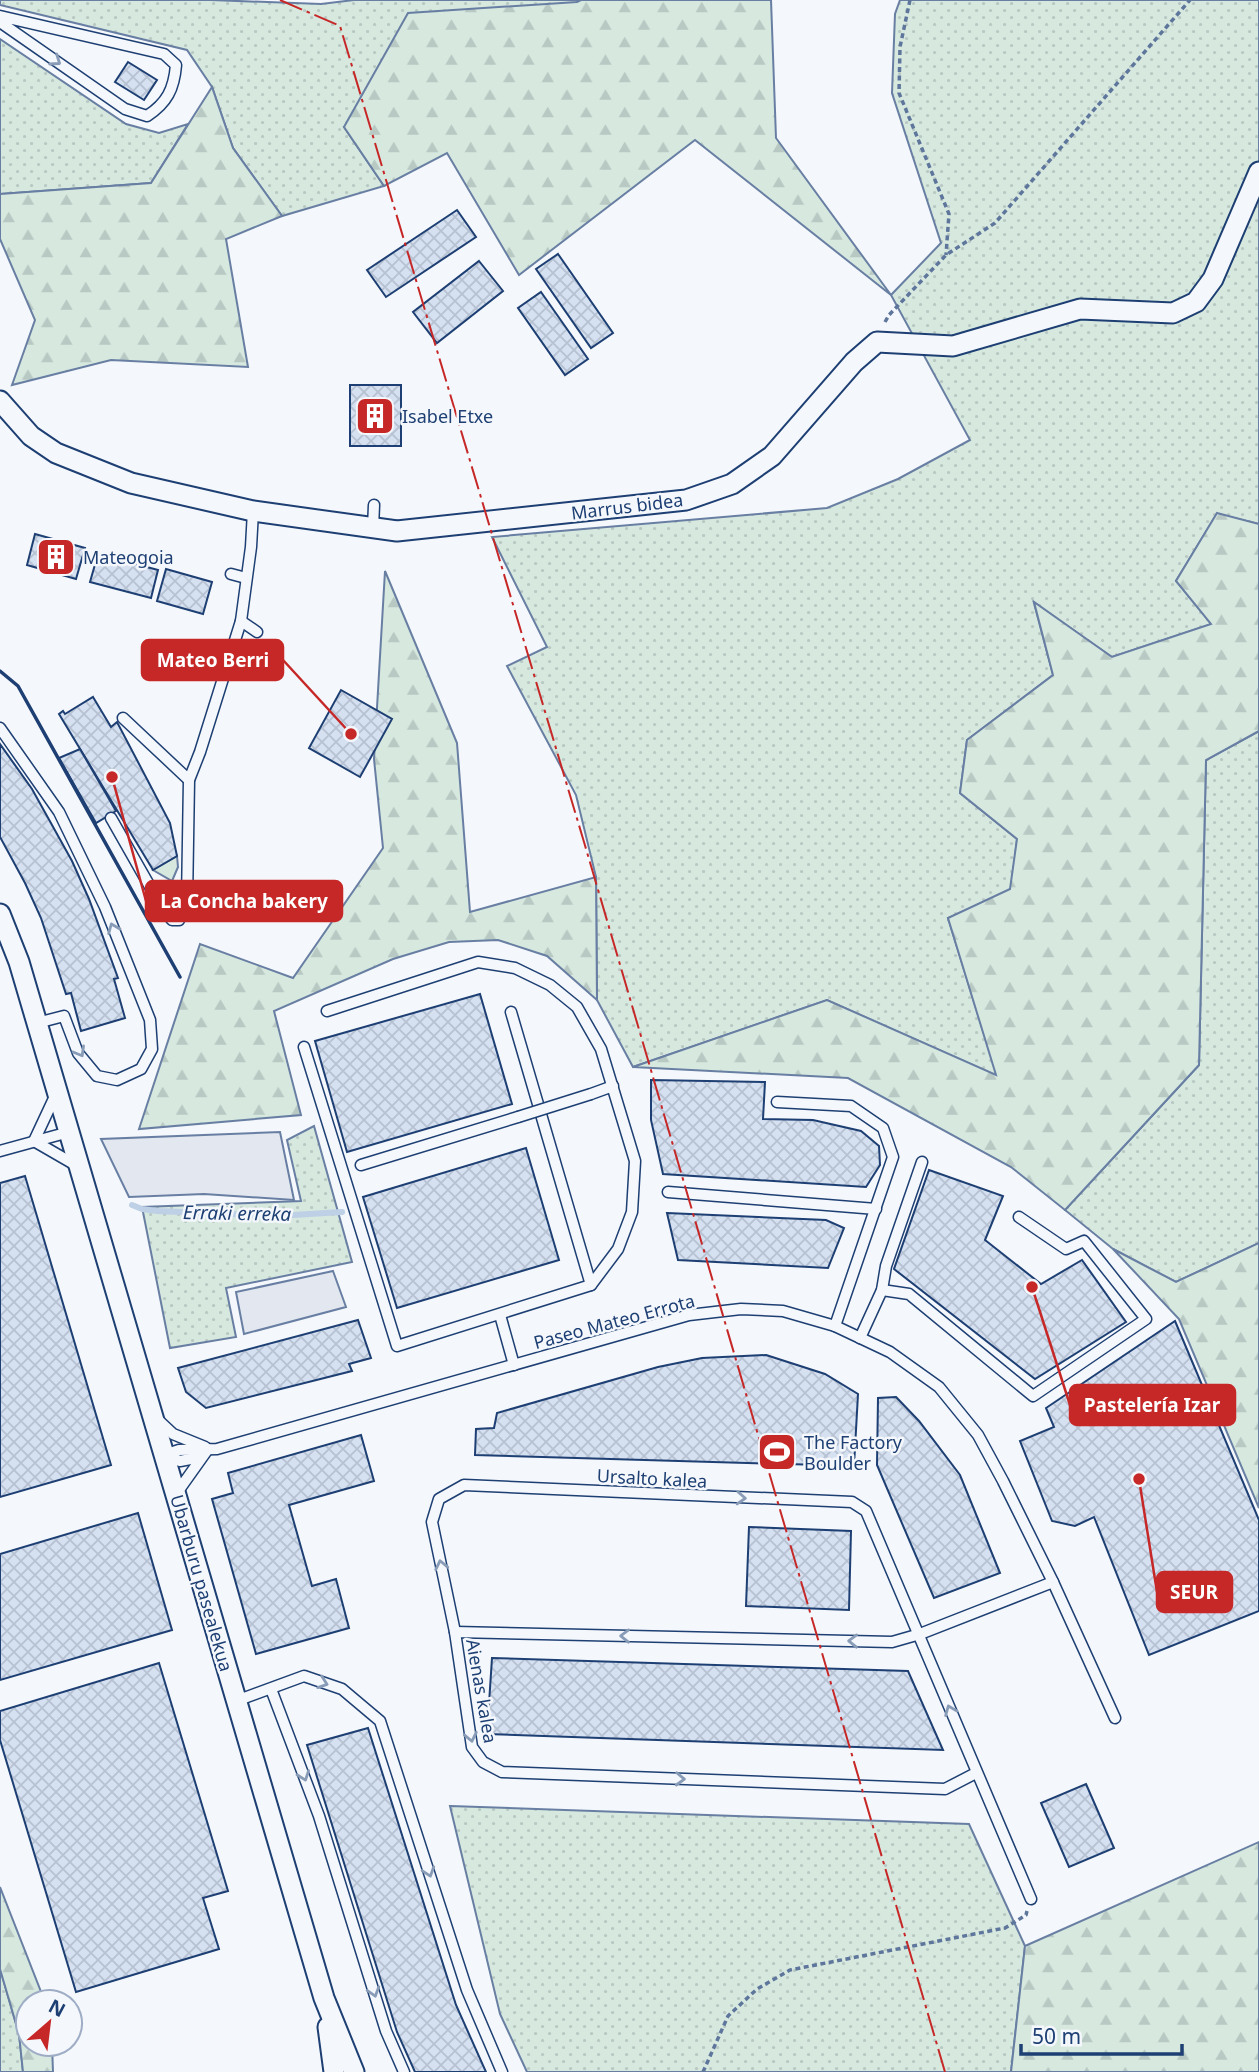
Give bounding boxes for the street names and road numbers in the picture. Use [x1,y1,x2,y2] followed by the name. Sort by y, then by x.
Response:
[570,487,684,525] street label: Marrus bidea
[531,1288,697,1354] street label: Paseo Mateo Errota
[596,1463,708,1493] street label: Ursalto kalea
[165,1492,239,1674] street label: Ubarburu pasealekua
[461,1637,503,1745] street label: Aienas kalea

